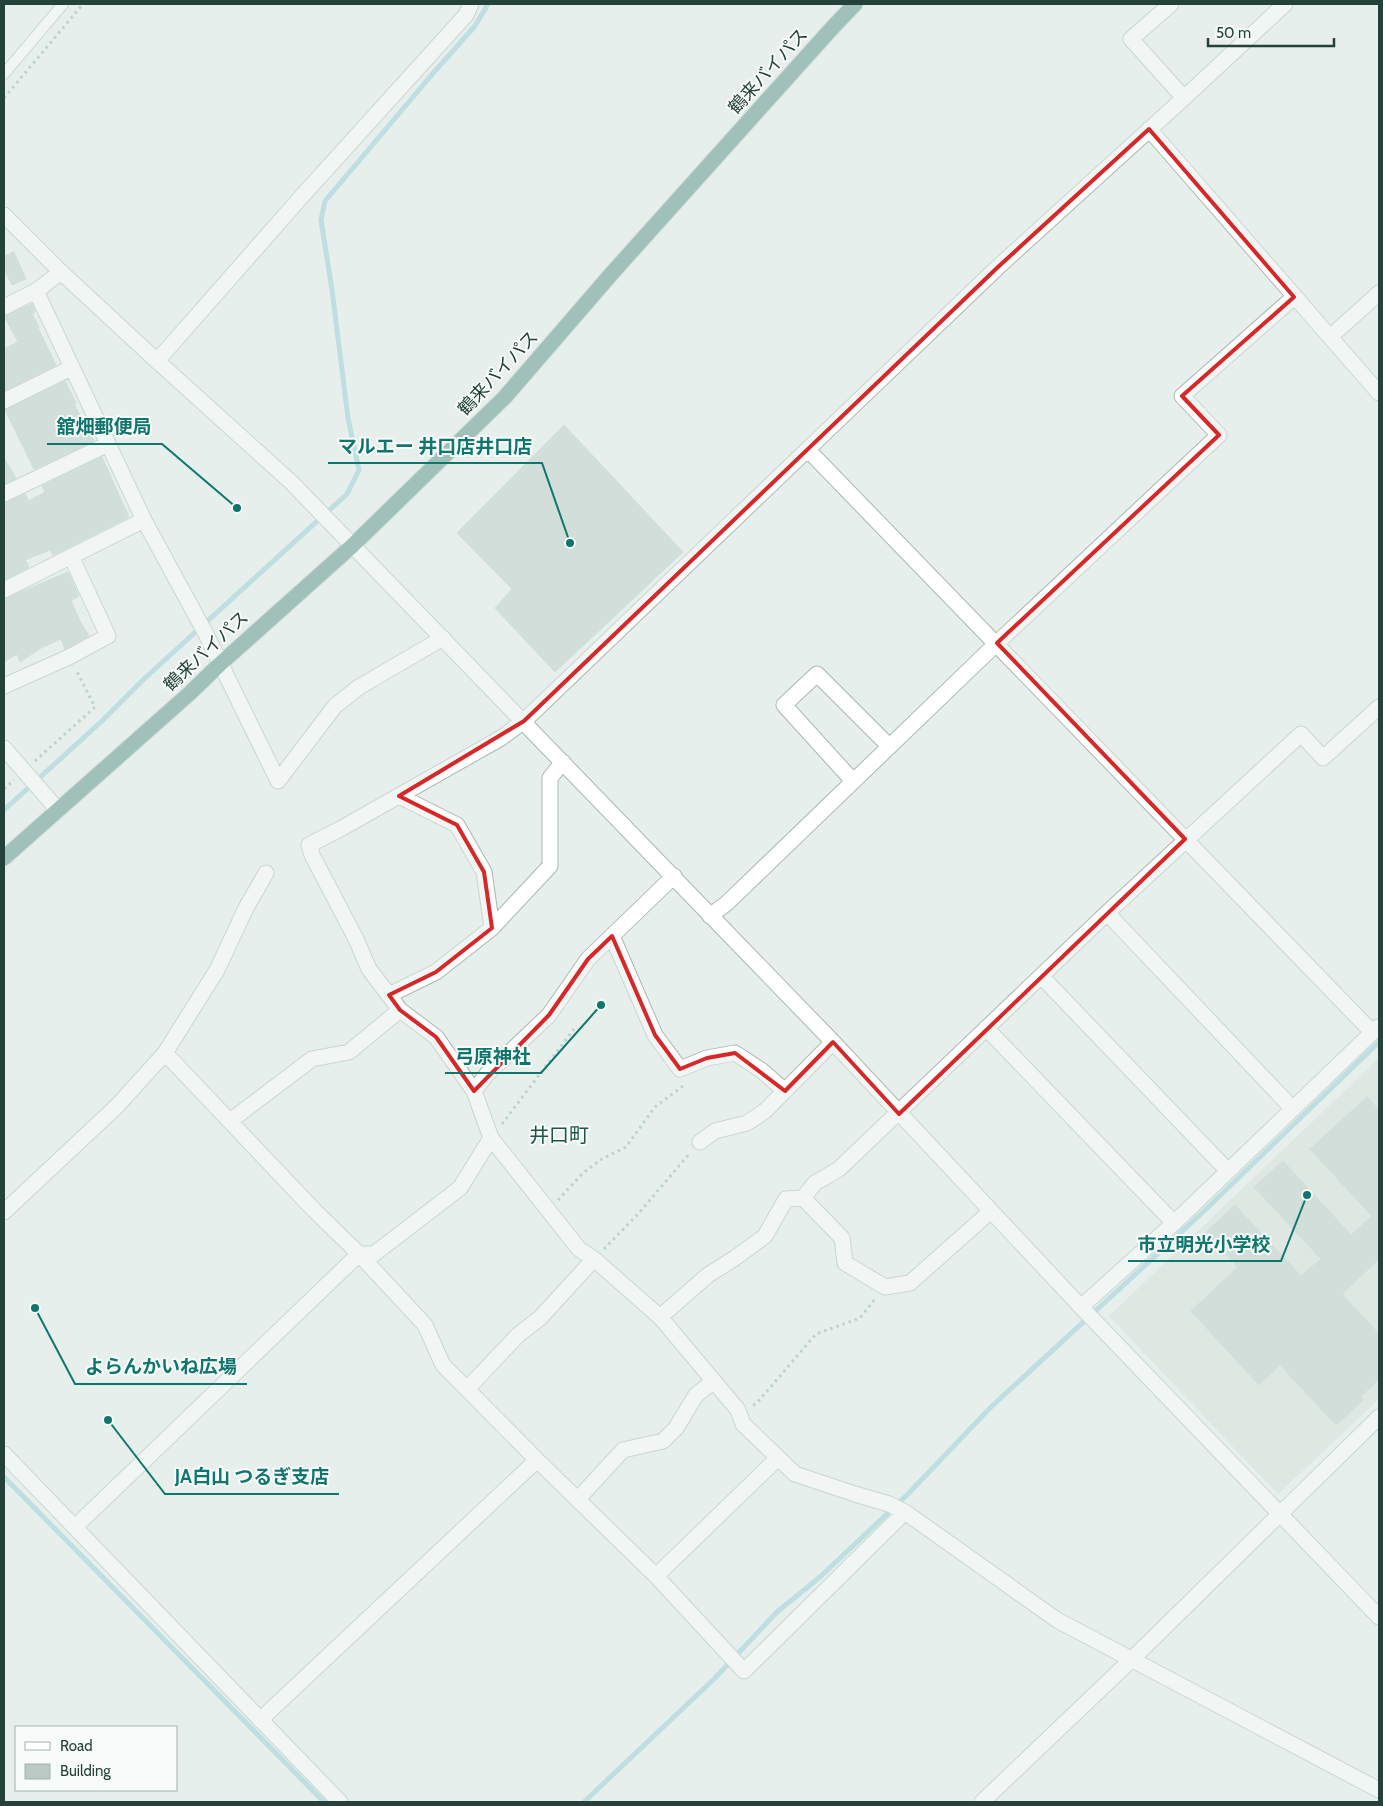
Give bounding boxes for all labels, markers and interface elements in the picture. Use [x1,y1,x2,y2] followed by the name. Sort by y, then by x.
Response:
[1208,15,1334,47] scale bar
[724,24,812,118] street label: 鶴来バイパス
[1216,24,1251,42] text: 50 m
[453,326,543,420] street label: 鶴来バイパス
[47,410,162,444] callout: 舘畑郵便局
[56,415,152,438] text: 舘畑郵便局
[328,429,542,463] callout: マルエー 井口店井口店
[338,435,532,458] text: マルエー 井口店井口店
[159,606,253,696] street label: 鶴来バイパス
[445,1039,541,1073] callout: 弓原神社
[455,1045,531,1068] text: 弓原神社
[529,1123,589,1147] district label: 井口町
[1128,1227,1281,1261] callout: 市立明光小学校
[1137,1233,1271,1256] text: 市立明光小学校
[75,1350,247,1384] callout: よらんかいね広場
[85,1355,237,1378] text: よらんかいね広場
[165,1460,339,1494] callout: JA白山 つるぎ支店
[174,1465,329,1488] text: JA白山 つるぎ支店
[15,1726,178,1791] legend
[60,1737,93,1755] text: Road
[60,1762,111,1780] text: Building

